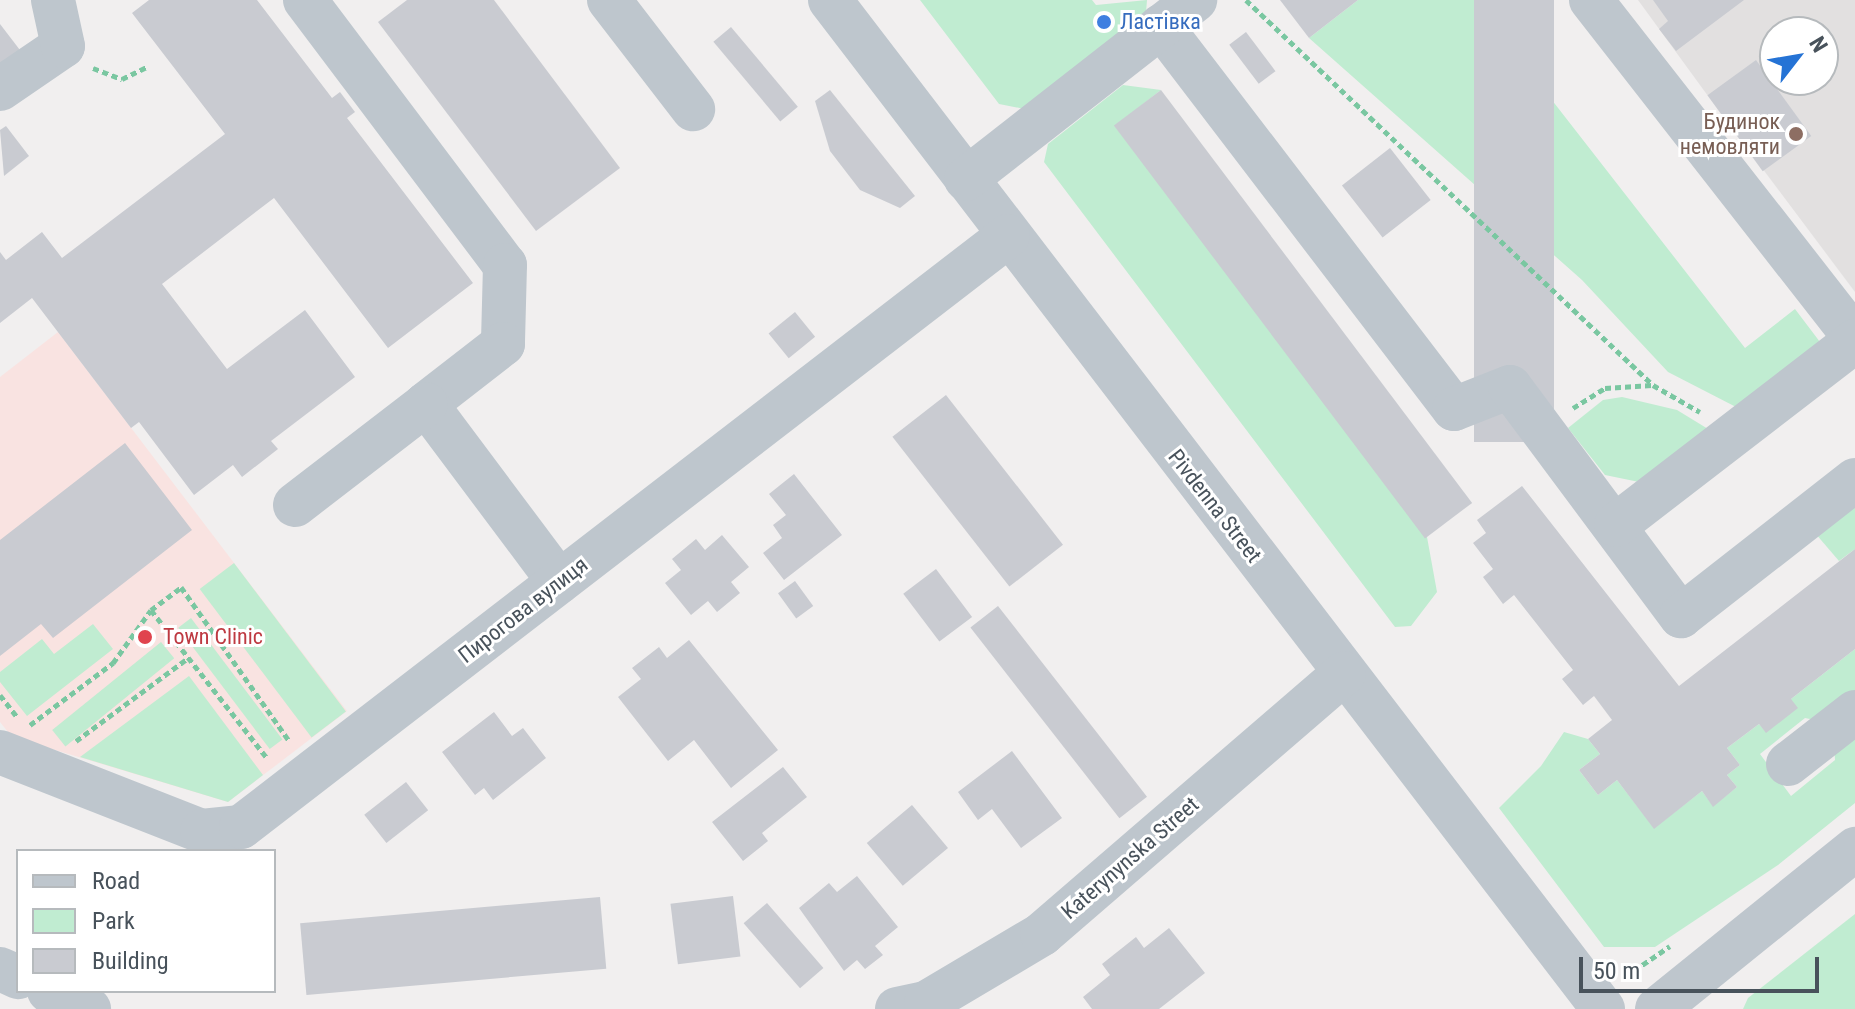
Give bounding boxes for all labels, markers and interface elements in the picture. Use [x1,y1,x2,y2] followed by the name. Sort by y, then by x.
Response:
[1120,9,1201,35] place label: Ластівка
[1095,13,1113,31] marker: Ластівка
[1759,16,1839,96] north arrow
[1804,32,1832,57] text: N
[1680,108,1780,160] place label: Будинок немовляти
[1787,125,1805,143] marker: Будинок немовляти
[1163,444,1267,568] street label: Pivdenna Street
[453,551,593,669] street label: Пирогова вулиця
[163,624,263,650] place label: Town Clinic
[134,626,156,648] marker: Town Clinic
[1056,791,1204,925] street label: Katerynynska Street
[16,849,276,993] legend
[92,867,140,895] text: Road
[92,907,135,935] text: Park
[1583,941,1823,991] scale bar
[92,947,169,975] text: Building
[1593,957,1640,985] text: 50 m

